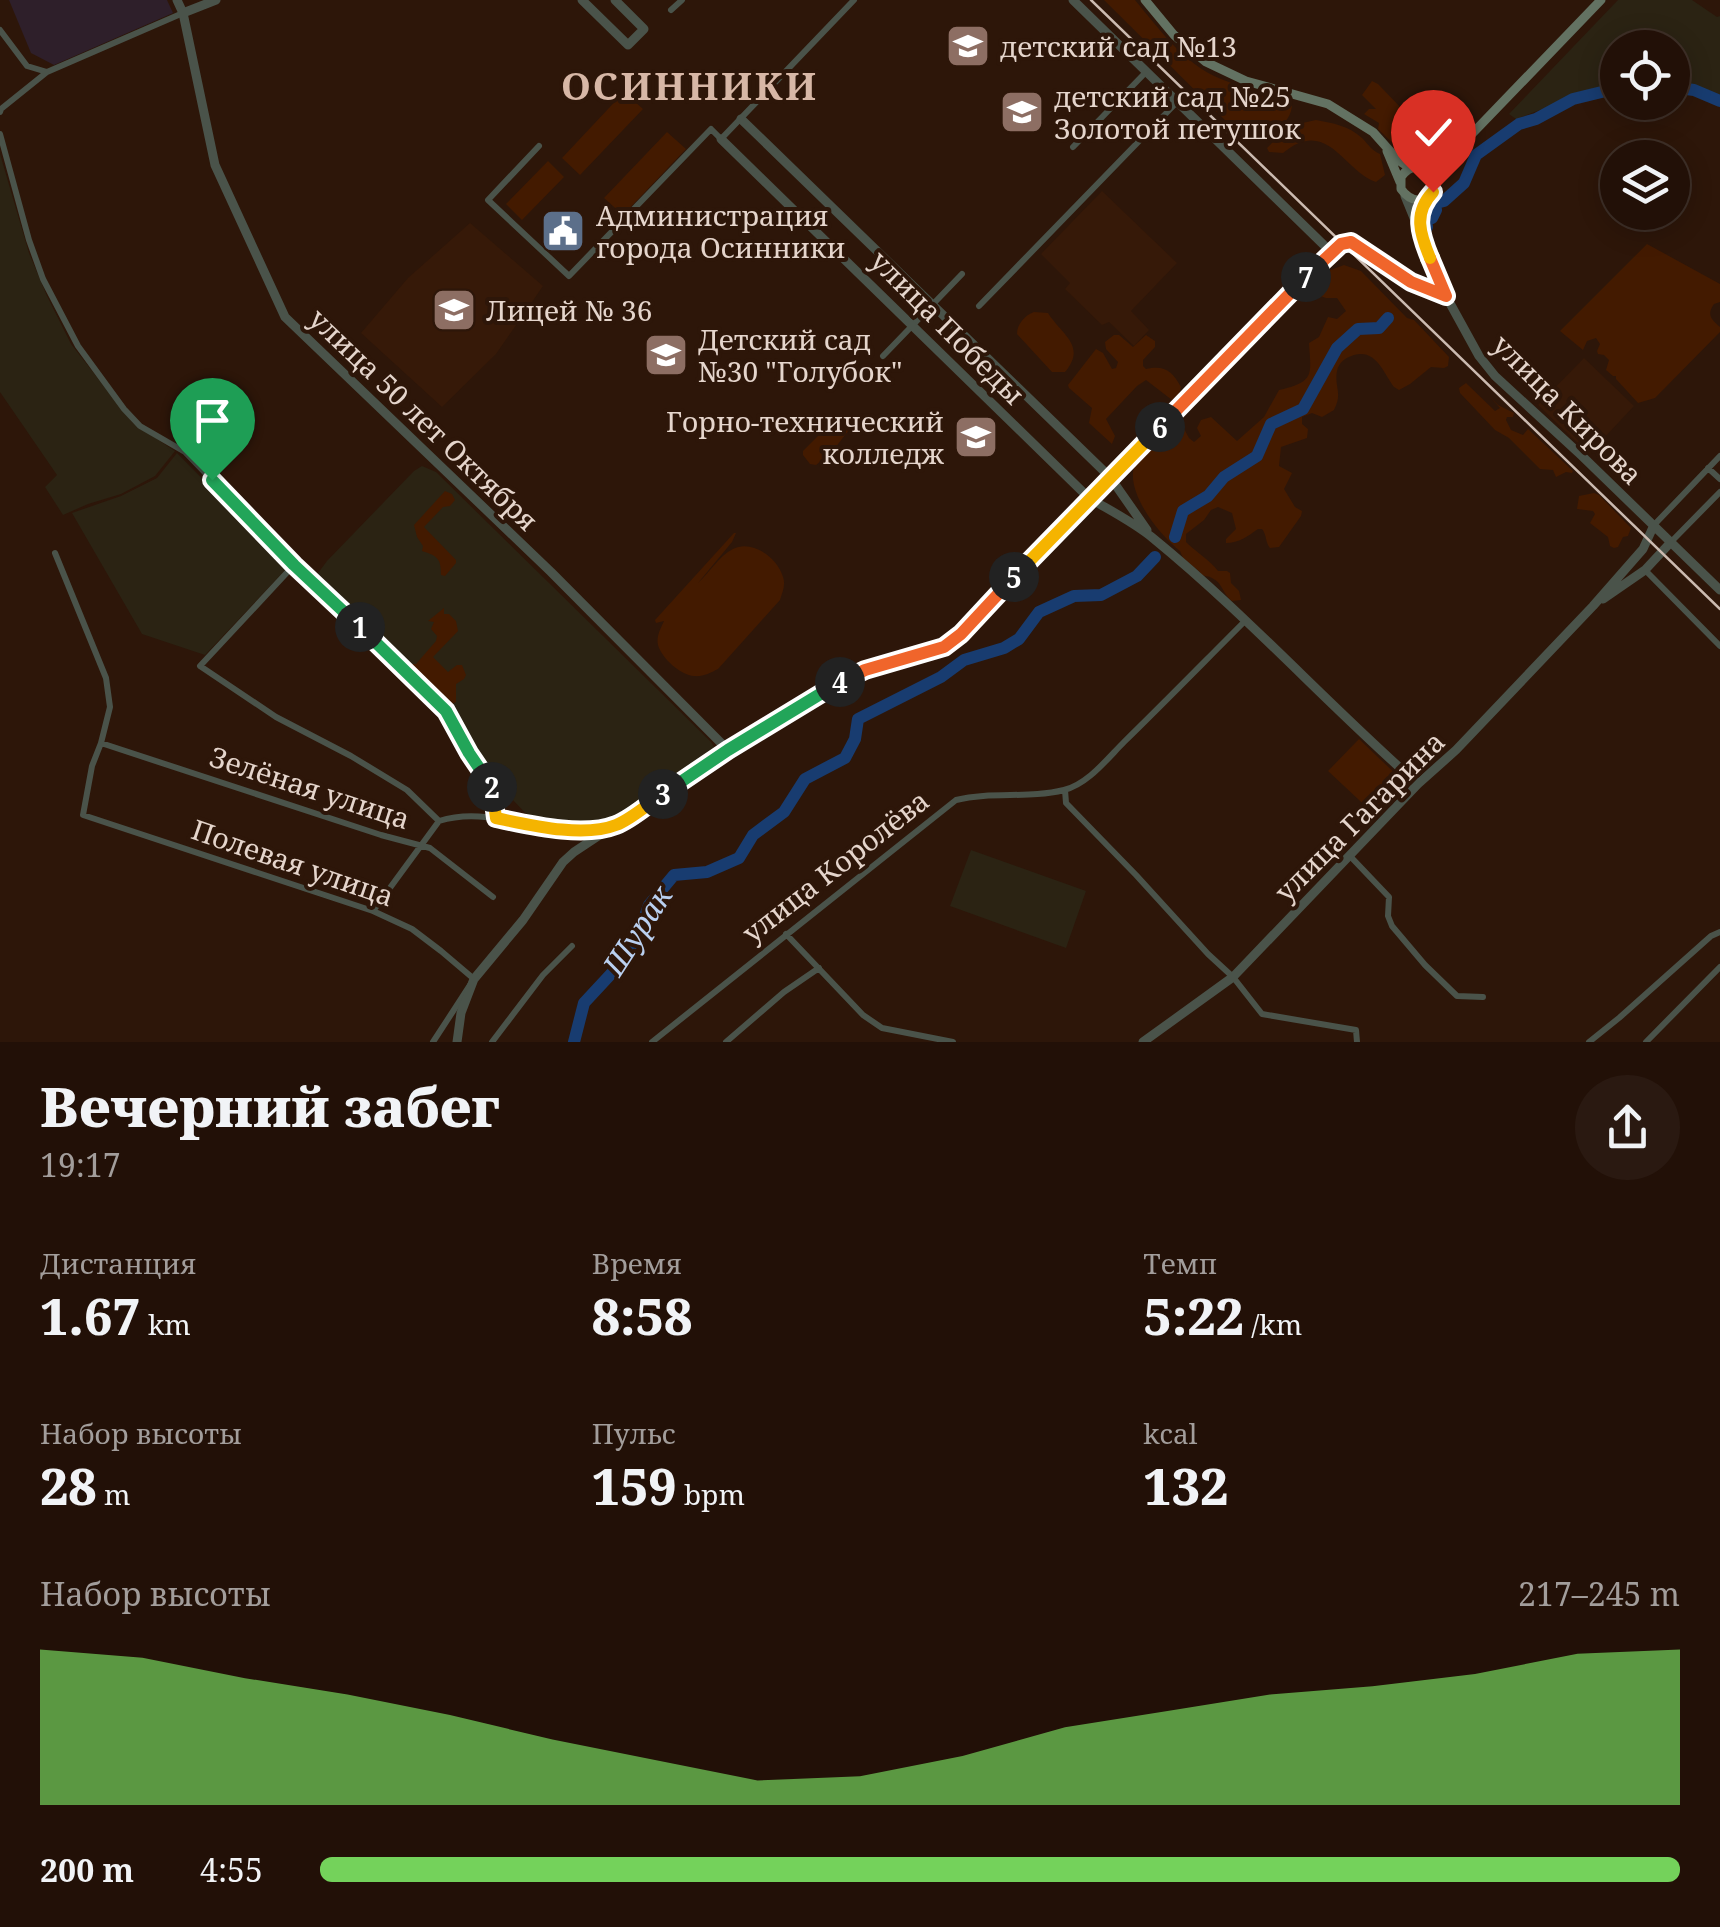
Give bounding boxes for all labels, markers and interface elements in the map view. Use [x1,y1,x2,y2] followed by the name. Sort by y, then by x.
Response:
[945,23,991,69] school or university icon: детский сад №13
[1000,27,1237,65] place label: детский сад №13
[1600,30,1690,230] map controls
[1600,30,1690,120] button: locate
[561,59,819,111] district label: ОСИННИКИ
[1054,77,1301,147] place label: детский сад №25 Золотой петушок
[999,89,1045,135] school or university icon: детский сад №25 Золотой петушок
[1391,90,1476,193] pin
[1406,105,1461,160] icon: check
[1600,140,1690,230] button: layers
[596,196,845,266] place label: Администрация города Осинники
[540,208,586,254] public building icon: Администрация города Осинники
[863,242,1033,412] street label: улица Победы
[1281,252,1331,302] pin: 7
[1298,258,1314,296] text: 7
[431,287,477,333] school or university icon: Лицей № 36
[486,291,652,329] place label: Лицей № 36
[301,299,547,539] street label: улица 50 лет Октября
[698,320,902,390] place label: Детский сад №30 "Голубок"
[1485,326,1651,492] street label: улица Кирова
[643,332,689,378] school or university icon: Детский сад №30 "Голубок"
[170,378,255,481] pin
[185,393,240,448] icon: arrive
[666,402,945,472] place label: Горно-технический колледж
[1135,402,1185,452] pin: 6
[1152,408,1168,446] text: 6
[953,414,999,460] school or university icon: Горно-технический колледж
[989,552,1039,602] pin: 5
[1006,558,1022,596] text: 5
[335,602,385,652] pin: 1
[352,608,368,646] text: 1
[815,657,865,707] pin: 4
[832,663,848,701] text: 4
[1266,723,1452,909] street label: улица Гагарина
[205,737,415,837] street label: Зелёная улица
[467,762,517,812] pin: 2
[484,768,500,806] text: 2
[638,769,688,819] pin: 3
[655,775,671,813] text: 3
[734,781,936,951] street label: улица Королёва
[187,810,399,914] street label: Полевая улица
[592,876,682,984] water label: Шурак
[40,1068,500,1143] text: Вечерний забег
[1575,1075,1680,1180] button: share
[40,1143,121,1186] text: 19:17
[40,1244,196,1282] text: Дистанция
[592,1244,682,1282] text: Время
[1143,1244,1217,1282] text: Темп
[40,1282,141,1350] text: 1.67
[592,1282,692,1350] text: 8:58
[1143,1282,1244,1350] text: 5:22
[141,1305,191,1343] text: km
[1244,1305,1302,1343] text: /km
[40,1414,242,1452] text: Набор высоты
[592,1414,676,1452] text: Пульс
[1143,1414,1197,1452] text: kcal
[40,1452,97,1520] text: 28
[592,1452,677,1520] text: 159
[1143,1452,1228,1520] text: 132
[97,1475,130,1513] text: m
[677,1475,745,1513] text: bpm
[40,1572,271,1615] text: Набор высоты
[1518,1572,1680,1615] text: 217–245 m
[40,1848,134,1891] text: 200 m
[200,1848,263,1891] text: 4:55

